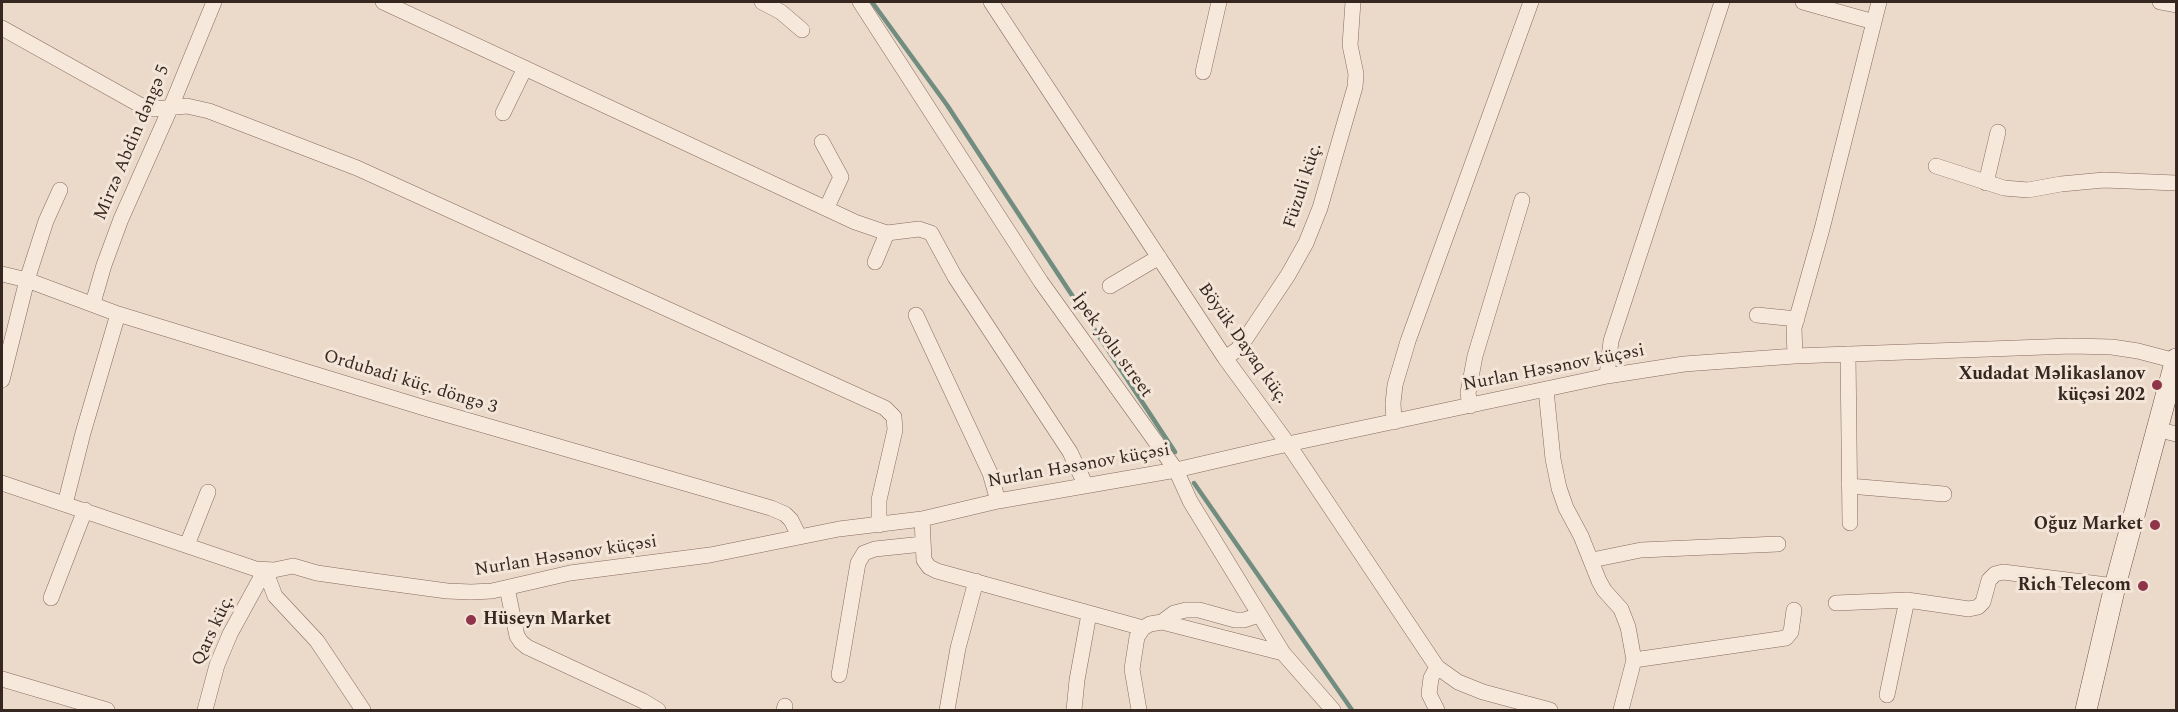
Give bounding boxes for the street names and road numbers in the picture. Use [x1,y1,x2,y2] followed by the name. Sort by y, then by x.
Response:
[90,62,176,224] street label: Mirzə Abdin dəngə 5
[1280,141,1328,231] street label: Füzuli küç.
[1192,279,1292,409] street label: Böyük Dayaq küç.
[1066,290,1156,402] street label: İpek yolu street
[1461,341,1647,397] street label: Nurlan Həsənov küçəsi
[321,346,499,420] street label: Ordubadi küç. döngə 3
[986,440,1172,494] street label: Nurlan Həsənov küçəsi
[473,532,659,582] street label: Nurlan Həsənov küçəsi
[188,592,240,670] street label: Qars küç.

